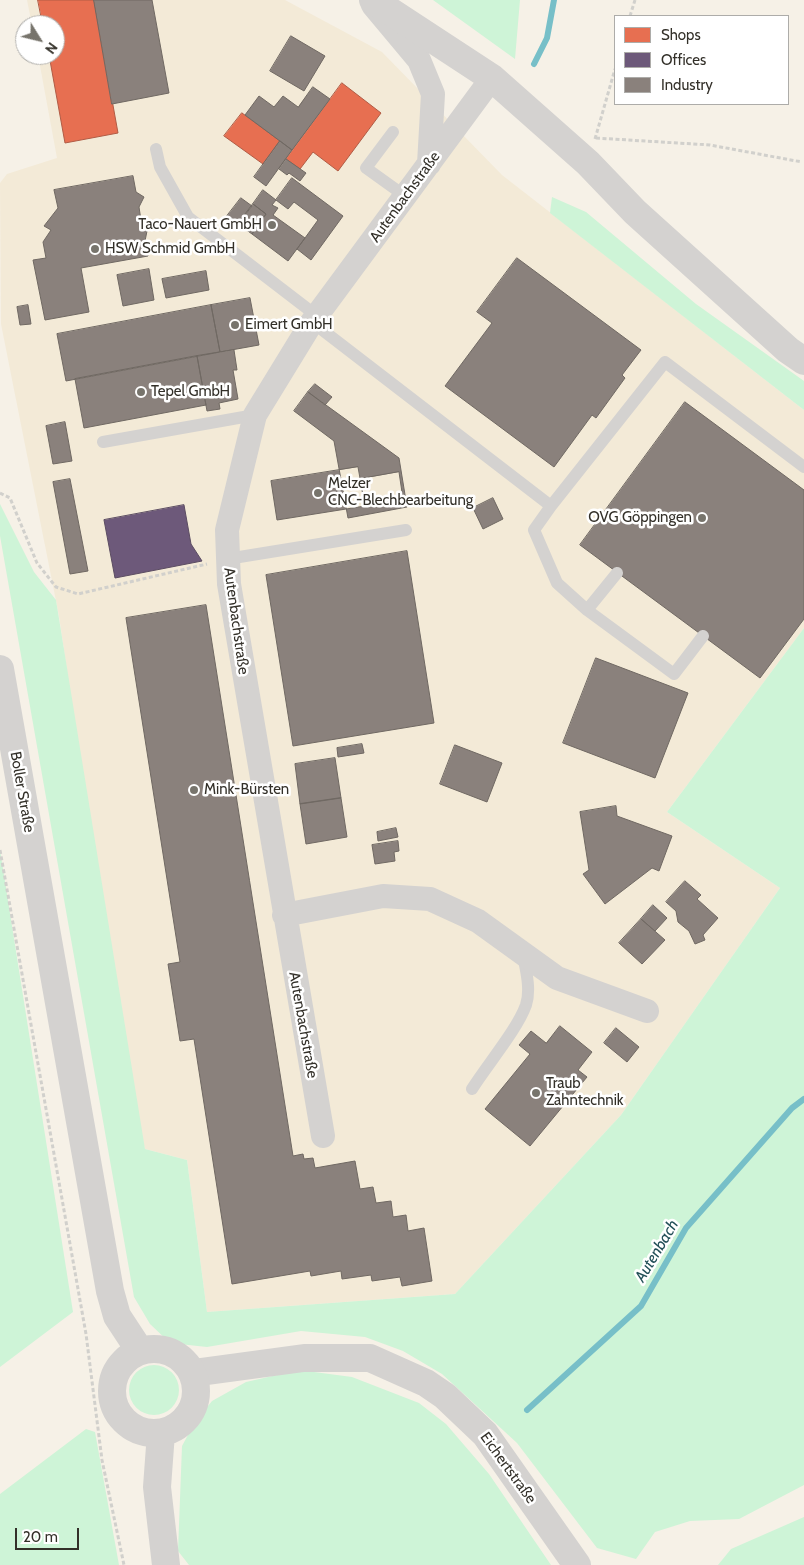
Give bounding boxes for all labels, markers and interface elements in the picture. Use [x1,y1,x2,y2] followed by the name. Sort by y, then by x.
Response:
[15,15,65,65] north arrow
[614,15,789,105] legend
[661,26,701,44] text: Shops
[41,39,62,58] text: N
[661,51,706,69] text: Offices
[661,76,713,94] text: Industry
[366,148,444,246] street label: Autenbachstraße
[138,216,262,234] place label: Taco-Nauert GmbH
[266,219,278,231] marker: Taco-Nauert GmbH
[105,240,235,258] place label: HSW Schmid GmbH
[89,243,101,255] marker: HSW Schmid GmbH
[245,316,333,334] place label: Eimert GmbH
[229,319,241,331] marker: Eimert GmbH
[151,383,230,401] place label: Tepel GmbH
[135,386,147,398] marker: Tepel GmbH
[328,475,473,510] place label: Melzer CNC-Blechbearbeitung
[312,487,324,499] marker: Melzer CNC-Blechbearbeitung
[588,509,692,527] place label: OVG Göppingen
[696,512,708,524] marker: OVG Göppingen
[220,566,252,676] street label: Autenbachstraße
[6,750,38,834] street label: Boller Straße
[204,781,289,799] place label: Mink-Bürsten
[188,784,200,796] marker: Mink-Bürsten
[285,970,321,1080] street label: Autenbachstraße
[546,1075,624,1110] place label: Traub Zahntechnik
[530,1087,542,1099] marker: Traub Zahntechnik
[631,1217,683,1285] water label: Autenbach
[476,1429,540,1507] street label: Eichertstraße
[18,1518,81,1550] scale bar
[23,1528,58,1546] text: 20 m

